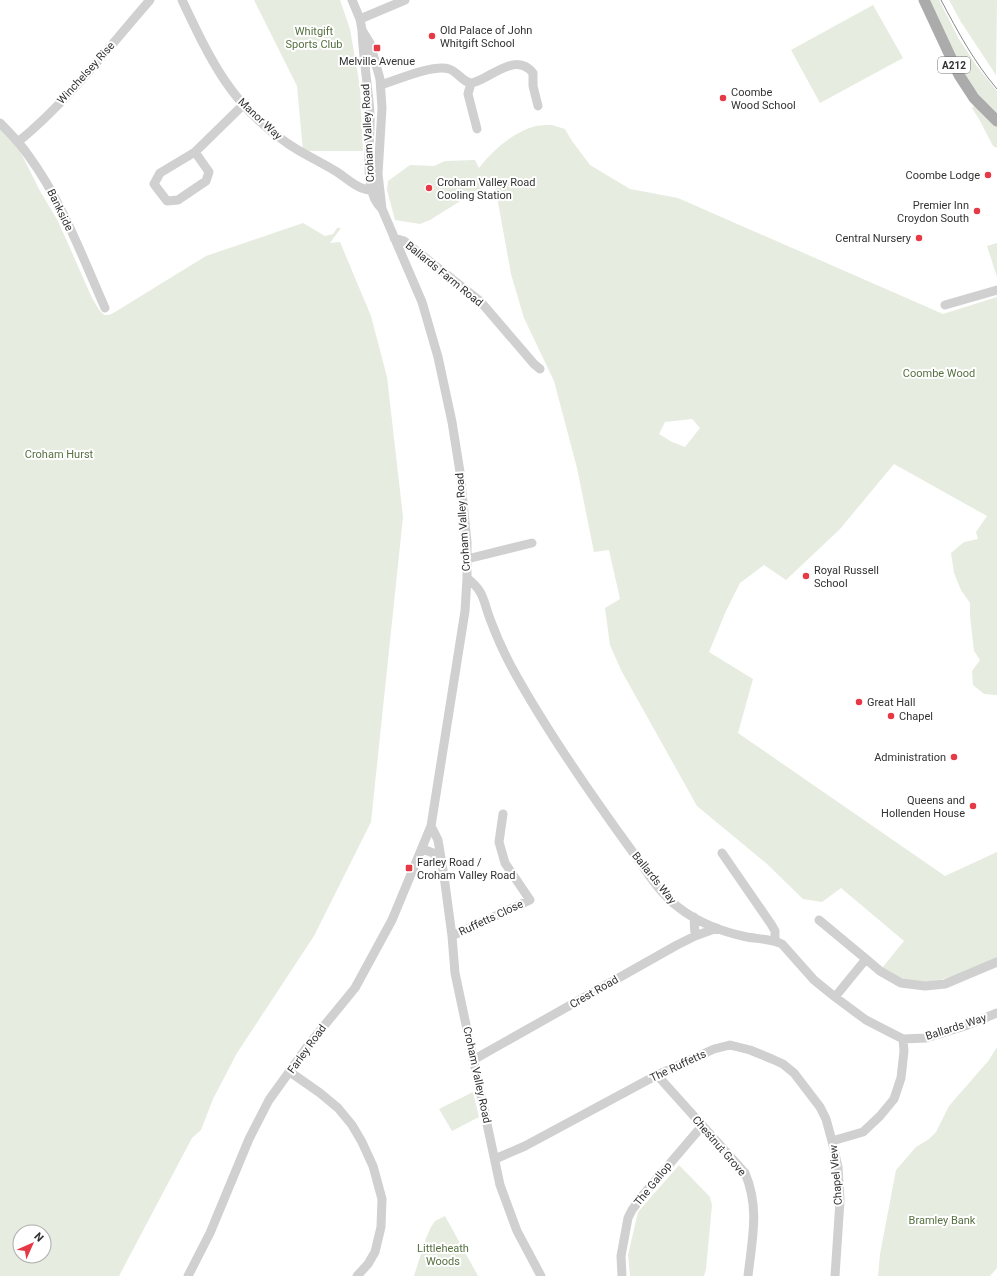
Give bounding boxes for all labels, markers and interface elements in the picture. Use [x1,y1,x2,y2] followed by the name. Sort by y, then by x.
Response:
[440,24,532,50] place label: Old Palace of John Whitgift School
[285,25,343,51] park label: Whitgift Sports Club
[427,31,437,41] marker: Old Palace of John Whitgift School
[55,39,117,107] street label: Winchelsey Rise
[372,43,382,53] marker: Melville Avenue
[339,55,415,68] place label: Melville Avenue
[938,57,970,73] road number: A212
[359,83,377,183] street label: Croham Valley Road
[731,86,796,112] place label: Coombe Wood School
[718,93,728,103] marker: Coombe Wood School
[235,95,285,143] street label: Manor Way
[905,169,980,182] place label: Coombe Lodge
[983,170,993,180] marker: Coombe Lodge
[437,176,536,202] place label: Croham Valley Road Cooling Station
[424,183,434,193] marker: Croham Valley Road Cooling Station
[44,187,76,233] street label: Bankside
[897,199,969,225] place label: Premier Inn Croydon South
[972,206,982,216] marker: Premier Inn Croydon South
[835,232,912,245] place label: Central Nursery
[914,233,924,243] marker: Central Nursery
[403,239,485,309] street label: Ballards Farm Road
[903,367,975,380] park label: Coombe Wood
[25,448,94,461] park label: Croham Hurst
[453,472,473,572] street label: Croham Valley Road
[814,564,879,590] place label: Royal Russell School
[801,571,811,581] marker: Royal Russell School
[867,696,915,709] place label: Great Hall
[854,697,864,707] marker: Great Hall
[899,710,933,723] place label: Chapel
[886,711,896,721] marker: Chapel
[874,751,946,764] place label: Administration
[949,752,959,762] marker: Administration
[881,794,965,820] place label: Queens and Hollenden House
[968,801,978,811] marker: Queens and Hollenden House
[629,849,679,907] street label: Ballards Way
[417,856,516,882] place label: Farley Road / Croham Valley Road
[404,863,414,873] marker: Farley Road / Croham Valley Road
[457,897,525,939] street label: Ruffetts Close
[567,973,621,1011] street label: Crest Road
[924,1011,989,1043] street label: Ballards Way
[285,1022,329,1076] street label: Farley Road
[460,1025,494,1125] street label: Croham Valley Road
[648,1047,708,1085] street label: The Ruffetts
[689,1113,749,1179] street label: Chestnut Grove
[827,1144,845,1206] street label: Chapel View
[631,1160,675,1208] street label: The Gallop
[909,1214,976,1227] park label: Bramley Bank
[12,1224,52,1264] north arrow
[31,1230,46,1245] text: N
[417,1242,469,1268] park label: Littleheath Woods

